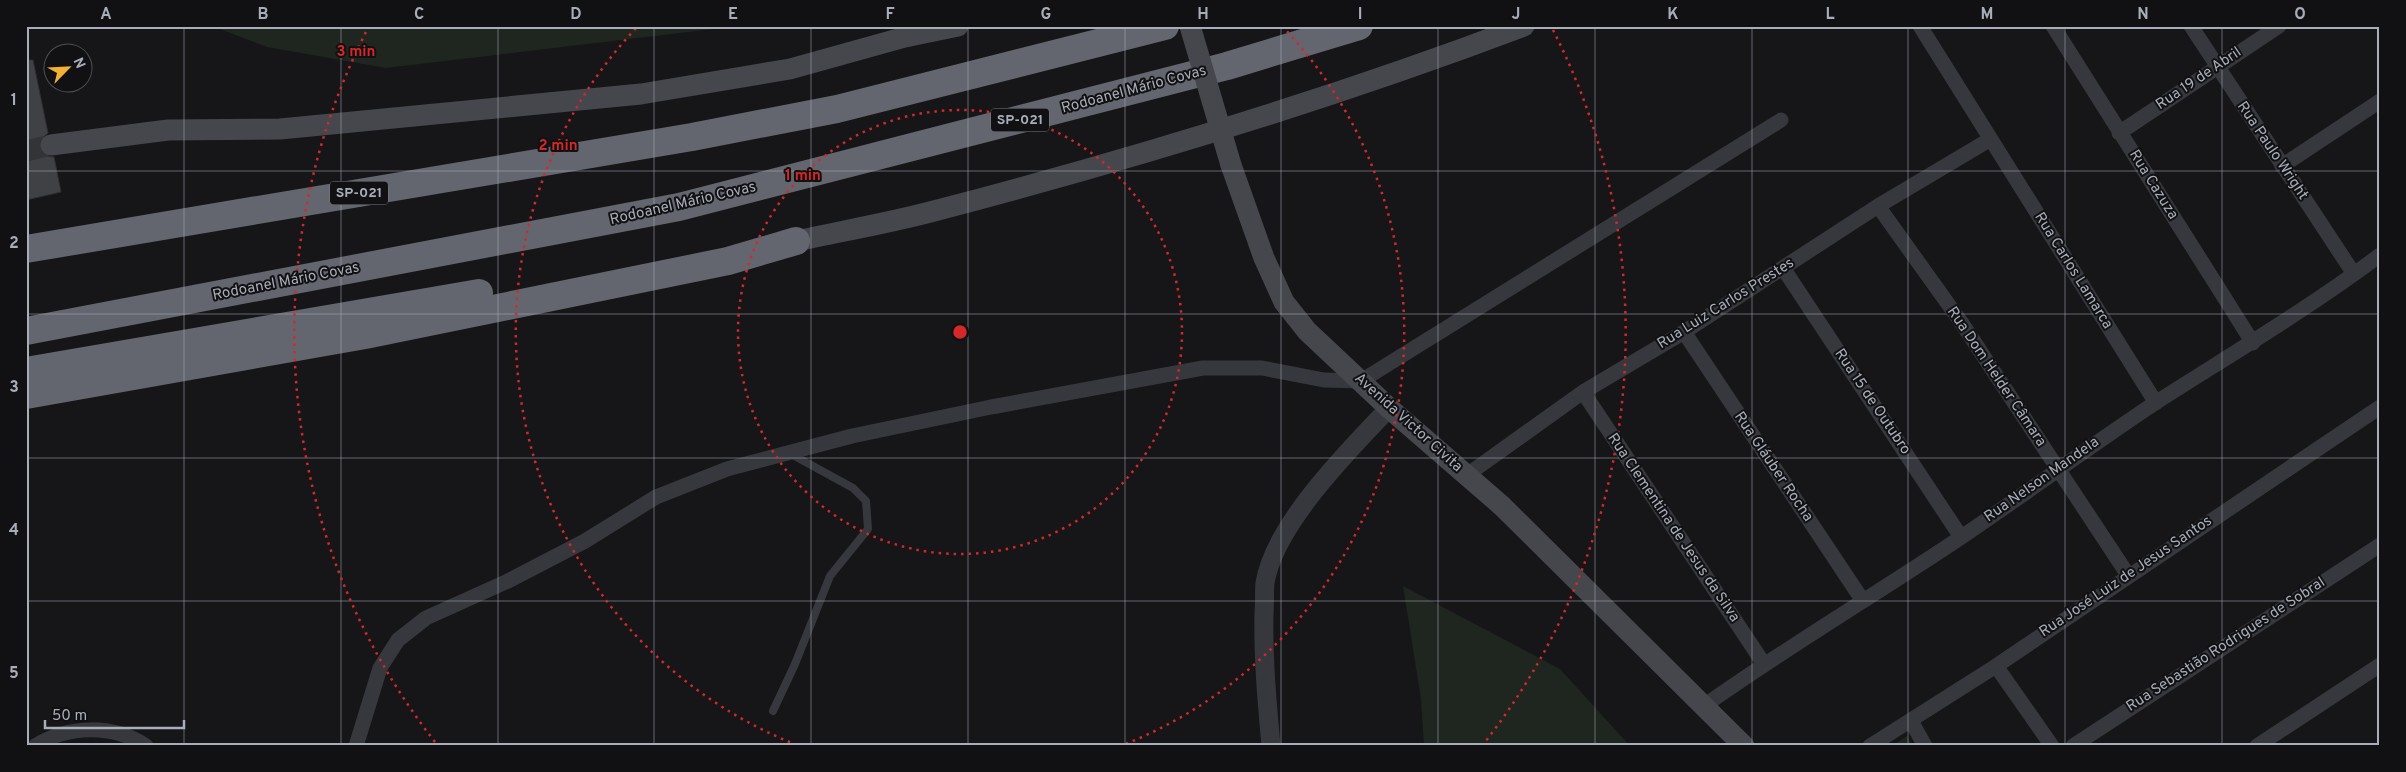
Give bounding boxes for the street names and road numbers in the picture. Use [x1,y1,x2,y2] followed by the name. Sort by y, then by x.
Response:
[2153,43,2245,115] street label: Rua 19 de Abril
[1059,62,1209,118] street label: Rodoanel Mário Covas
[2232,98,2312,204] street label: Rua Paulo Wright
[991,108,1049,132] road number: SP-021
[2124,147,2182,223] street label: Rua Cazuza
[608,178,758,230] street label: Rodoanel Mário Covas
[330,182,388,204] road number: SP-021
[2029,209,2117,333] street label: Rua Carlos Lamarca
[1654,254,1798,354] street label: Rua Luiz Carlos Prestes
[211,258,361,306] street label: Rodoanel Mário Covas
[1942,303,2050,451] street label: Rua Dom Helder Câmara
[1830,345,1914,459] street label: Rua 15 de Outubro
[1350,369,1466,477] street label: Avenida Victor Civita
[1729,408,1817,526] street label: Rua Gláuber Rocha
[1603,430,1743,626] street label: Rua Clementina de Jesus da Silva
[1981,433,2103,527] street label: Rua Nelson Mandela
[2036,512,2216,642] street label: Rua José Luiz de Jesus Santos
[2123,574,2329,716] street label: Rua Sebastião Rodrigues de Sobral

